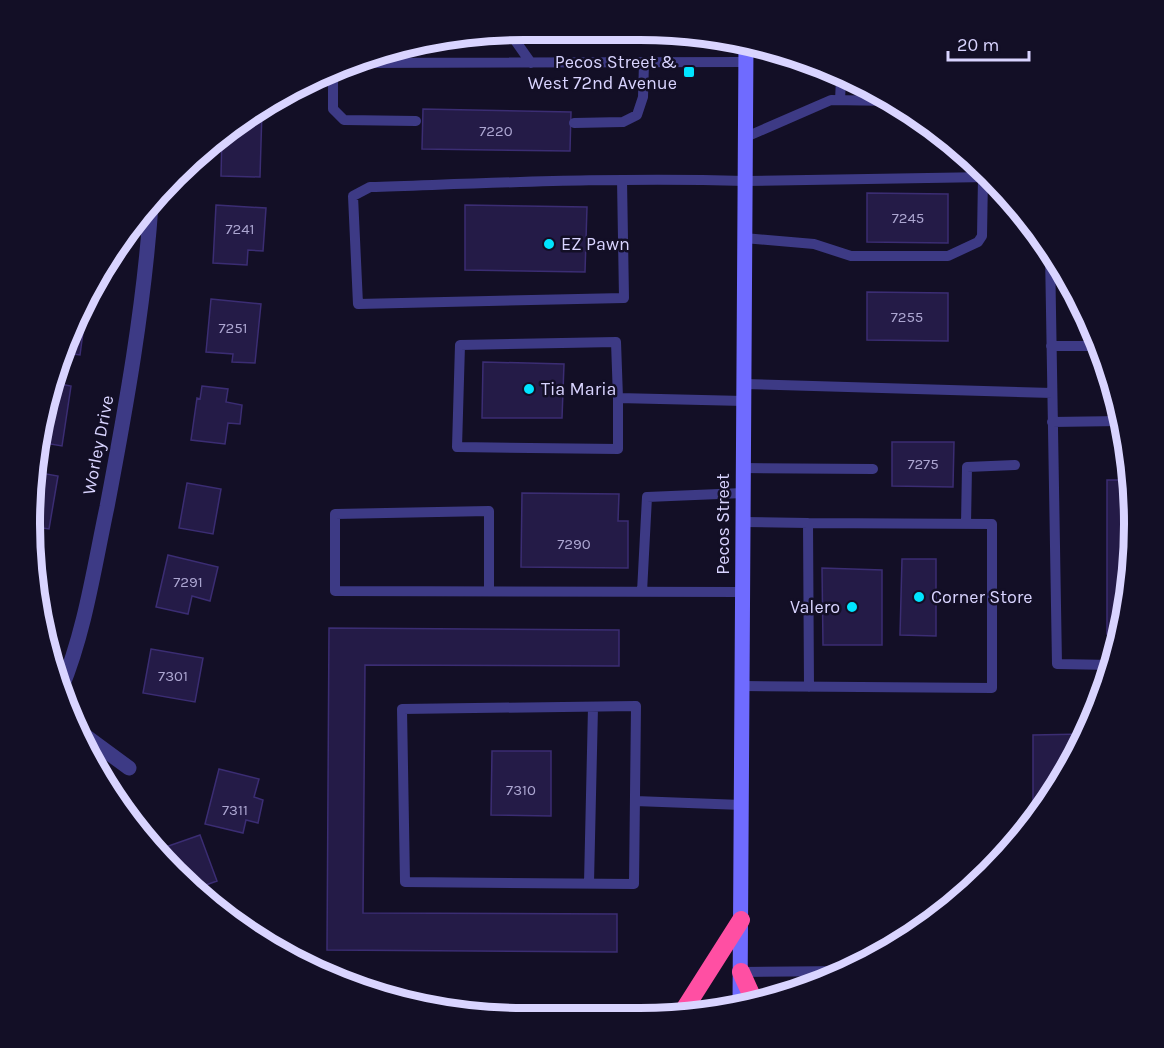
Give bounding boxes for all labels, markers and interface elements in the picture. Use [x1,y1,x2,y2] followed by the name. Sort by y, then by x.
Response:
[948,24,1029,62] scale bar
[957,34,999,56] text: 20 m
[528,51,677,94] place label: Pecos Street & West 72nd Avenue
[682,65,696,79] marker: Pecos Street & West 72nd Avenue
[479,122,513,140] house number: 7220
[892,209,924,227] house number: 7245
[225,220,255,238] house number: 7241
[561,233,630,255] place label: EZ Pawn
[542,237,556,251] marker: EZ Pawn
[891,308,923,326] house number: 7255
[218,319,248,337] house number: 7251
[541,378,617,400] place label: Tia Maria
[522,382,536,396] marker: Tia Maria
[78,393,118,497] street label: Worley Drive
[907,455,939,473] house number: 7275
[712,473,734,575] street label: Pecos Street
[557,535,591,553] house number: 7290
[173,573,203,591] house number: 7291
[931,586,1033,608] place label: Corner Store
[912,590,926,604] marker: Corner Store
[790,596,840,618] place label: Valero
[845,600,859,614] marker: Valero
[158,667,188,685] house number: 7301
[506,781,536,799] house number: 7310
[222,801,248,819] house number: 7311

